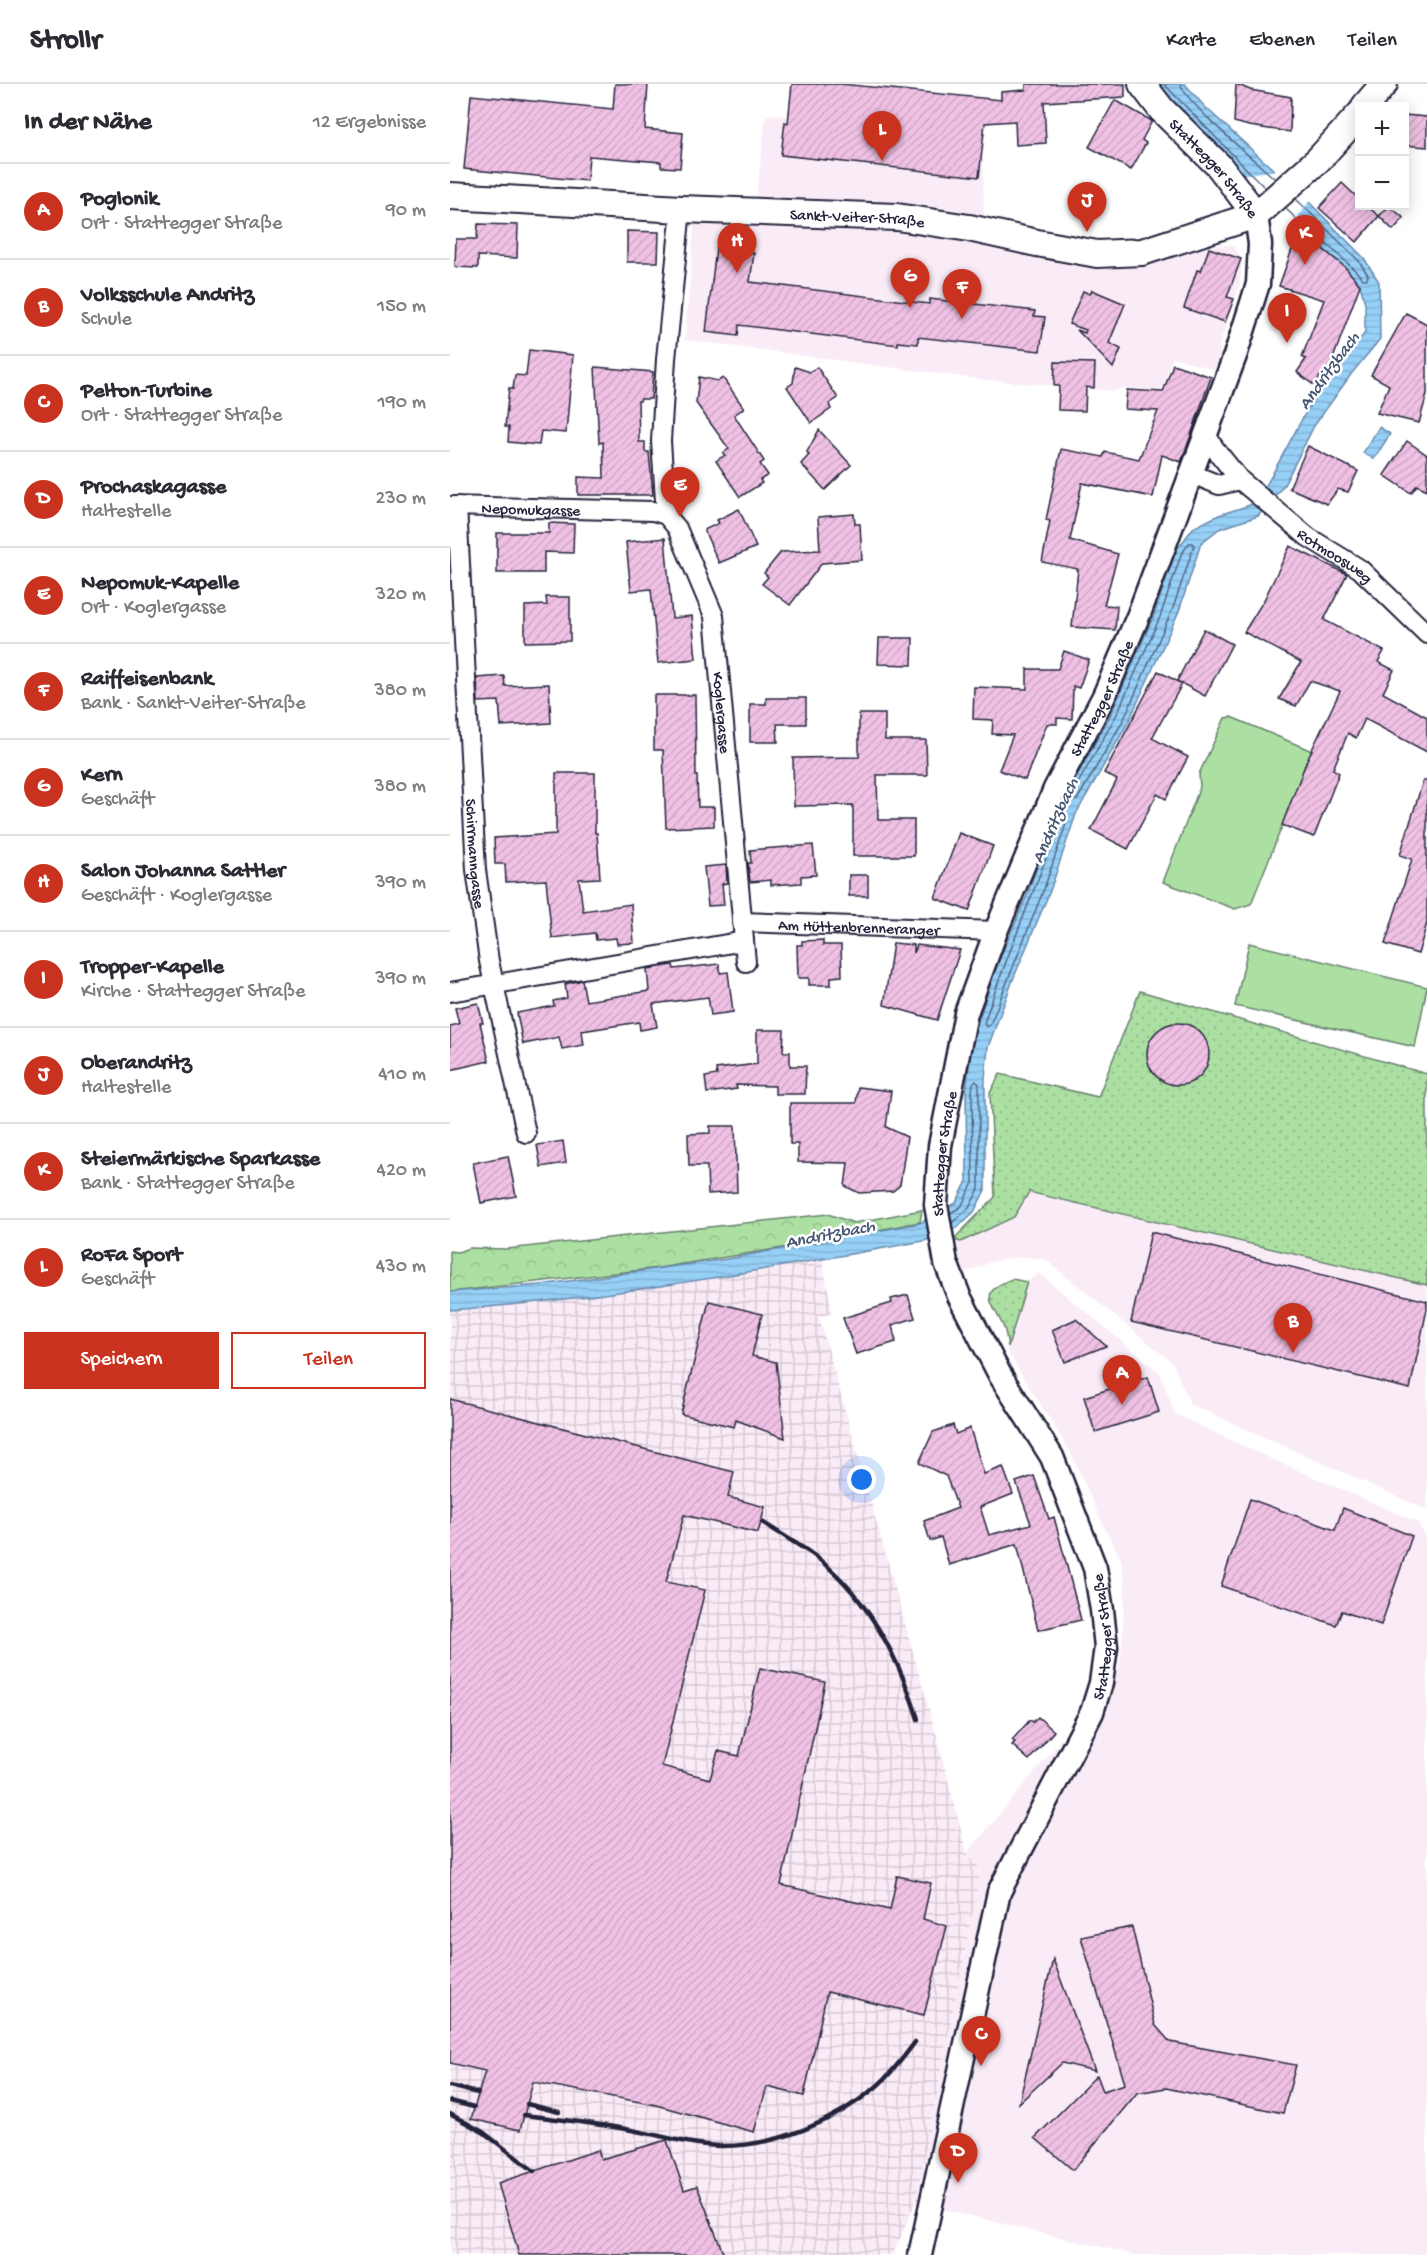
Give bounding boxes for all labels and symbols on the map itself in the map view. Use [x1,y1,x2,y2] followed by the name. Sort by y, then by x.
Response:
[862,112,902,161] pin: L
[1164,116,1261,224] street label: Stattegger Straße
[1068,182,1106,232] pin: J
[789,207,926,234] street label: Sankt-Veiter-Straße
[1286,216,1324,265] pin: K
[718,224,756,273] pin: H
[890,258,930,308] pin: G
[942,270,982,319] pin: F
[1268,294,1306,343] pin: I
[1295,328,1365,414] water label: Andritzbach
[660,468,700,517] pin: E
[481,501,581,522] street label: Nepomukgasse
[1292,526,1375,589] street label: Rotmoosweg
[1068,637,1140,761] street label: Stattegger Straße
[706,671,733,755] street label: Koglergasse
[1028,775,1084,867] water label: Andritzbach
[459,798,487,911] street label: Schirrmanngasse
[778,917,941,942] street label: Am Hüttenbrenneranger
[929,1089,964,1217] street label: Stattegger Straße
[784,1216,877,1254] water label: Andritzbach
[1274,1304,1312,1353] pin: B
[1102,1356,1142,1405] pin: A
[847,1465,876,1494] your location
[1090,1571,1119,1703] street label: Stattegger Straße
[962,2016,1000,2066] pin: C
[938,2134,978,2183] pin: D

